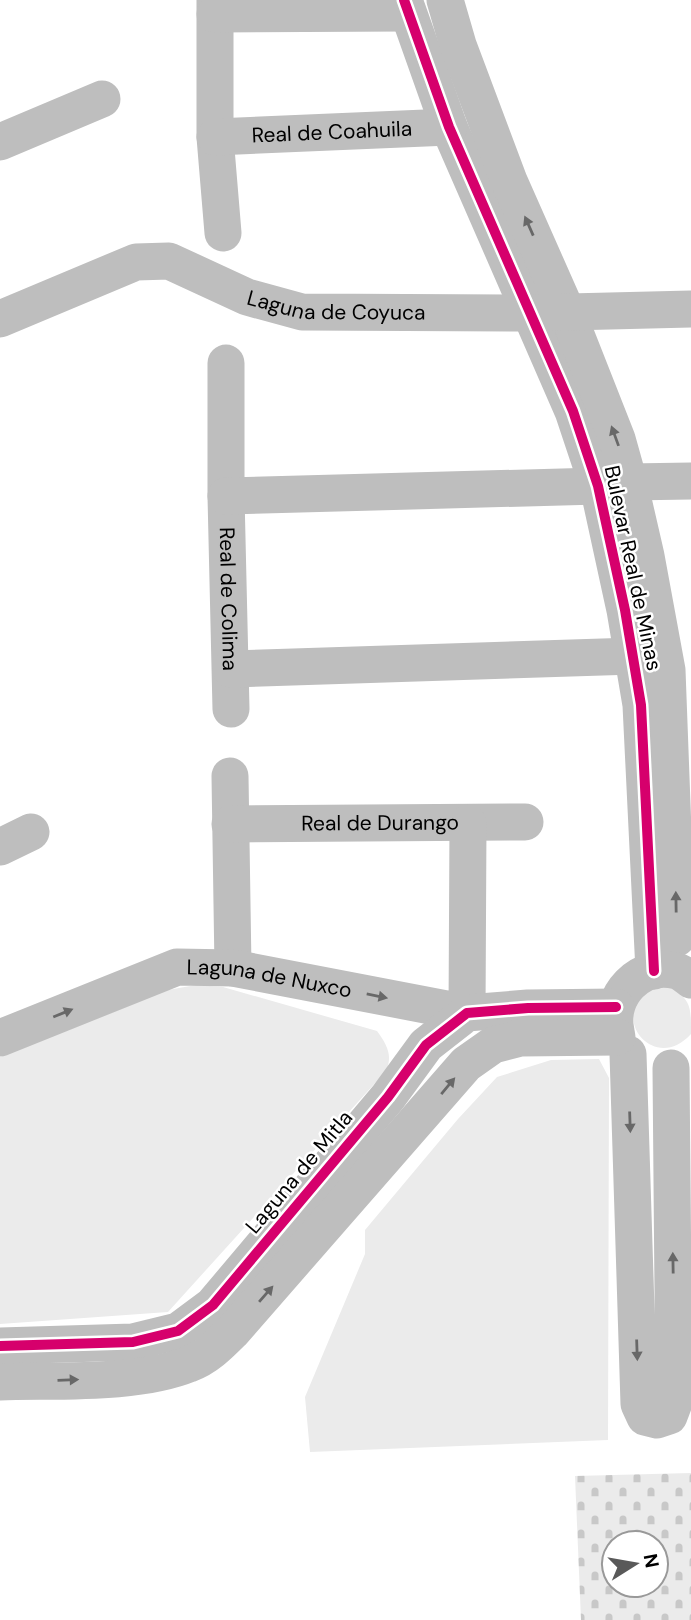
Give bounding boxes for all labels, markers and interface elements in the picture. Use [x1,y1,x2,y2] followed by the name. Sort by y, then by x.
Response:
[251,115,413,149] street label: Real de Coahuila
[523,215,534,236] one-way arrow
[244,284,426,327] street label: Laguna de Coyuca
[609,426,620,447] one-way arrow
[598,463,668,673] street label: Bulevar Real de Minas
[213,527,244,671] street label: Real de Colima
[301,808,459,838] street label: Real de Durango
[670,891,682,913] one-way arrow
[186,953,354,1005] street label: Laguna de Nuxco
[366,990,388,1001] one-way arrow
[53,1007,74,1018] one-way arrow
[440,1077,455,1095] one-way arrow
[239,1104,359,1240] street label: Laguna de Mitla
[625,1112,636,1134] one-way arrow
[667,1252,679,1274] one-way arrow
[258,1285,274,1303] one-way arrow
[632,1339,643,1361] one-way arrow
[57,1374,79,1385] one-way arrow
[600,1529,670,1599] north arrow
[638,1552,665,1570] text: N

